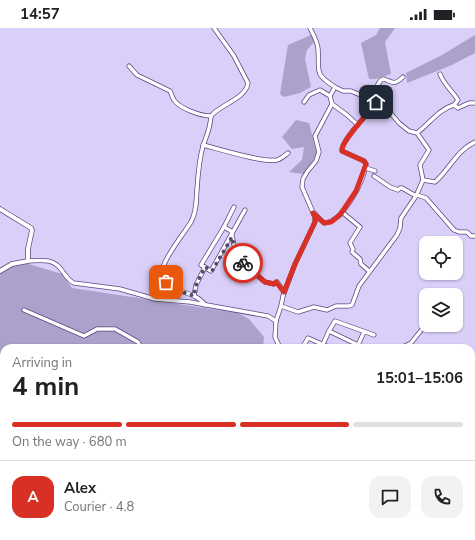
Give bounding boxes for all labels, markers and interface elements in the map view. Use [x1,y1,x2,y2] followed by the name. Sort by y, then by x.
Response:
[20,4,60,24] text: 14:57
[359,85,393,119] pin
[365,91,387,113] icon: home
[419,236,463,332] map controls
[419,236,463,280] button: locate
[223,243,263,283] courier
[232,252,254,274] icon: bike
[149,265,183,299] pin
[155,271,177,293] icon: bag
[419,288,463,332] button: layers
[12,354,72,372] text: Arriving in
[376,368,463,388] text: 15:01–15:06
[12,369,79,404] text: 4 min
[12,433,127,451] text: On the way · 680 m
[369,476,411,518] button: chat
[421,476,463,518] button: phone
[64,478,96,498] text: Alex
[27,487,39,507] text: A
[64,498,134,516] text: Courier · 4.8

